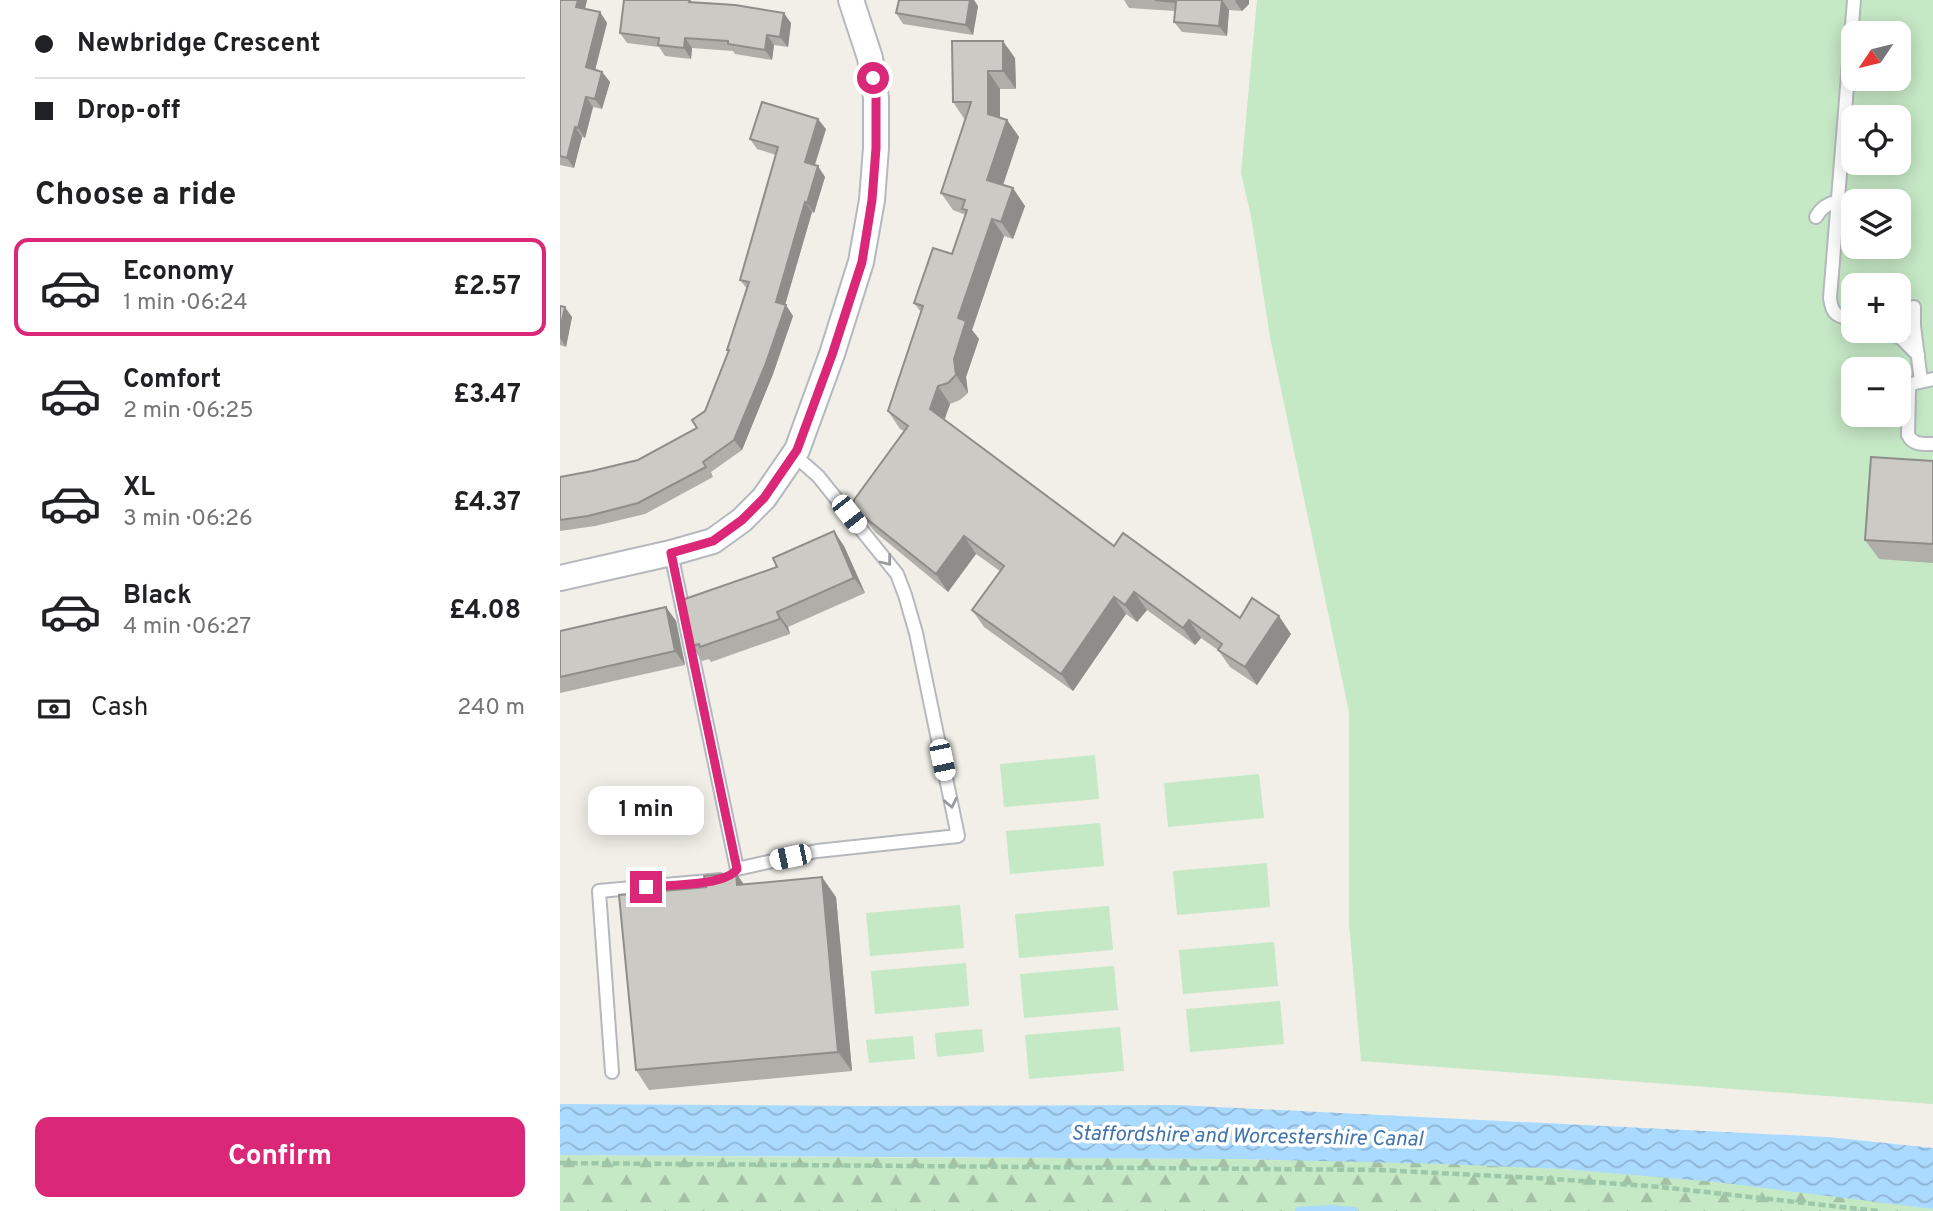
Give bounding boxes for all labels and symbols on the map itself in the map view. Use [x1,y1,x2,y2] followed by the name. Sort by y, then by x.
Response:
[1841,21,1911,91] north arrow
[857,62,889,94] route start
[828,491,871,537] car
[878,553,891,566] one-way arrow
[928,737,957,783] car
[588,786,704,834] callout: 1 min
[943,797,958,809] one-way arrow
[768,842,813,872] car
[630,871,662,903] route end
[1071,1120,1425,1154] water label: Staffordshire and Worcestershire Canal

